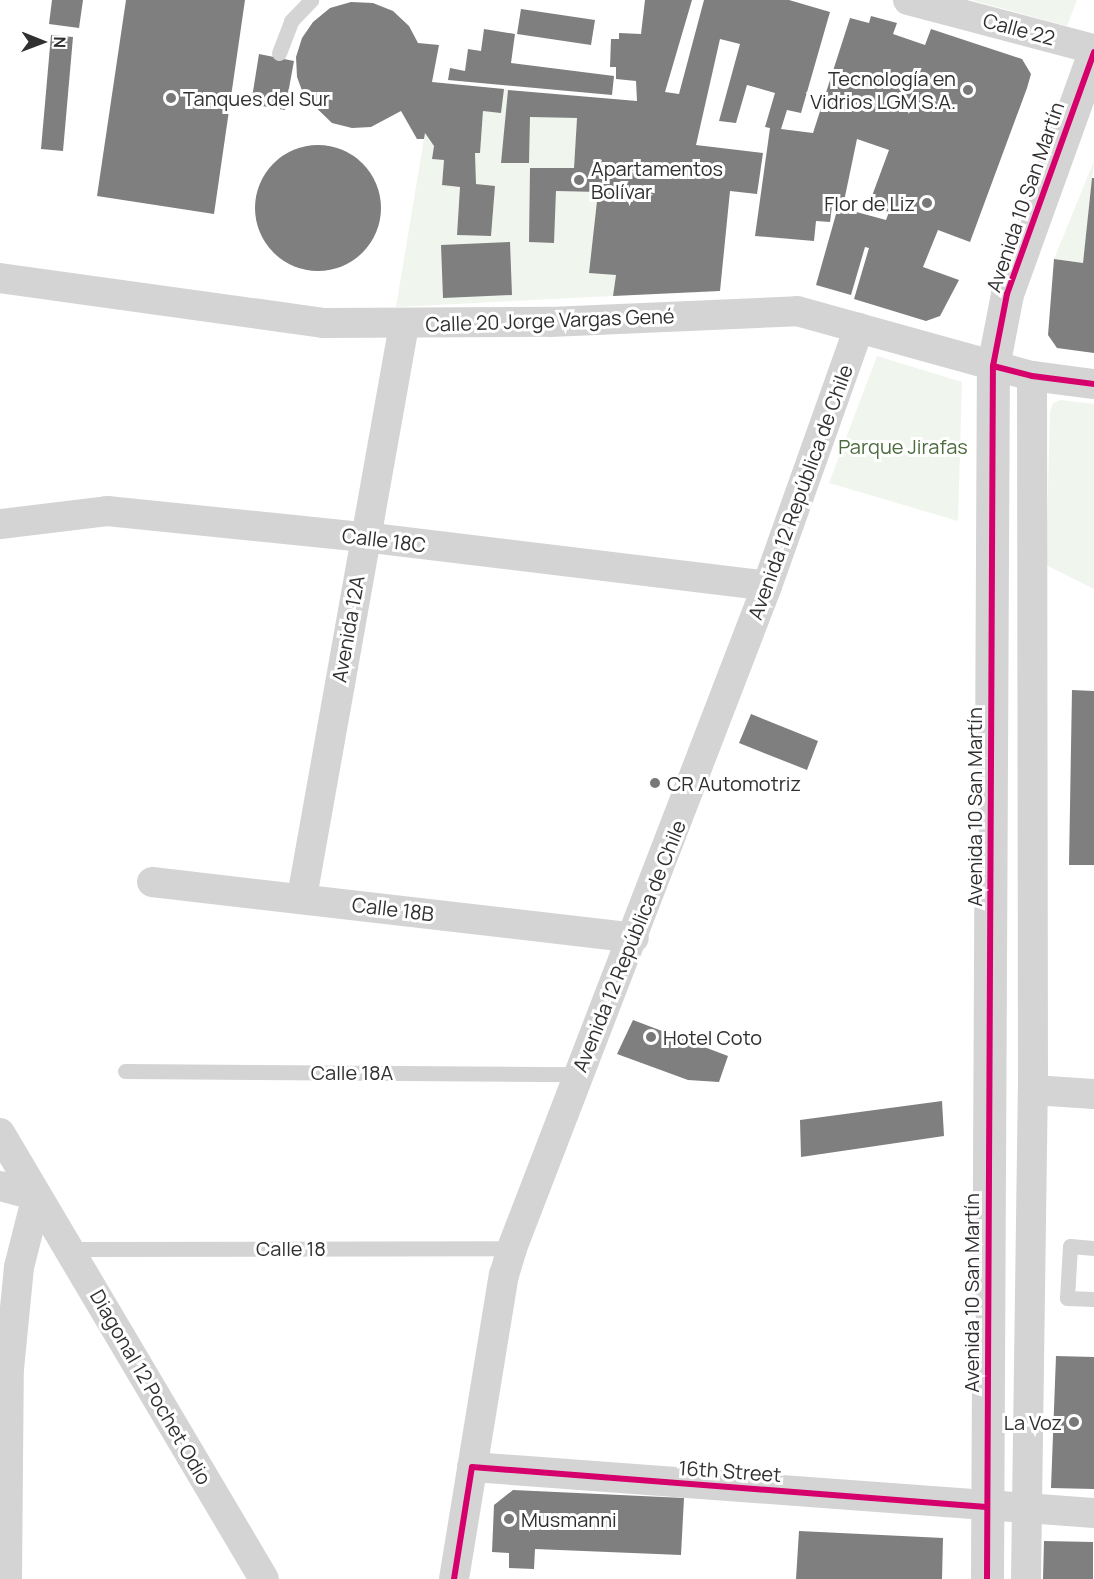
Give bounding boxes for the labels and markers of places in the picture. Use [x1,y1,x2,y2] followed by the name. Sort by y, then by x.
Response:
[810,66,956,113] place label: Tecnología en Vidrios LGM S.A.
[961,83,975,97] marker: Tecnología en Vidrios LGM S.A.
[183,86,330,110] place label: Tanques del Sur
[164,91,178,105] marker: Tanques del Sur
[591,156,723,203] place label: Apartamentos Bolívar
[572,173,586,187] marker: Apartamentos Bolívar
[824,191,915,215] place label: Flor de Liz
[920,196,934,210] marker: Flor de Liz
[667,771,801,795] place label: CR Automotriz
[648,776,662,790] marker: CR Automotriz
[663,1025,762,1049] place label: Hotel Coto
[644,1030,658,1044] marker: Hotel Coto
[1004,1410,1062,1434] place label: La Voz
[1067,1415,1081,1429] marker: La Voz
[521,1507,617,1531] place label: Musmanni
[502,1512,516,1526] marker: Musmanni

